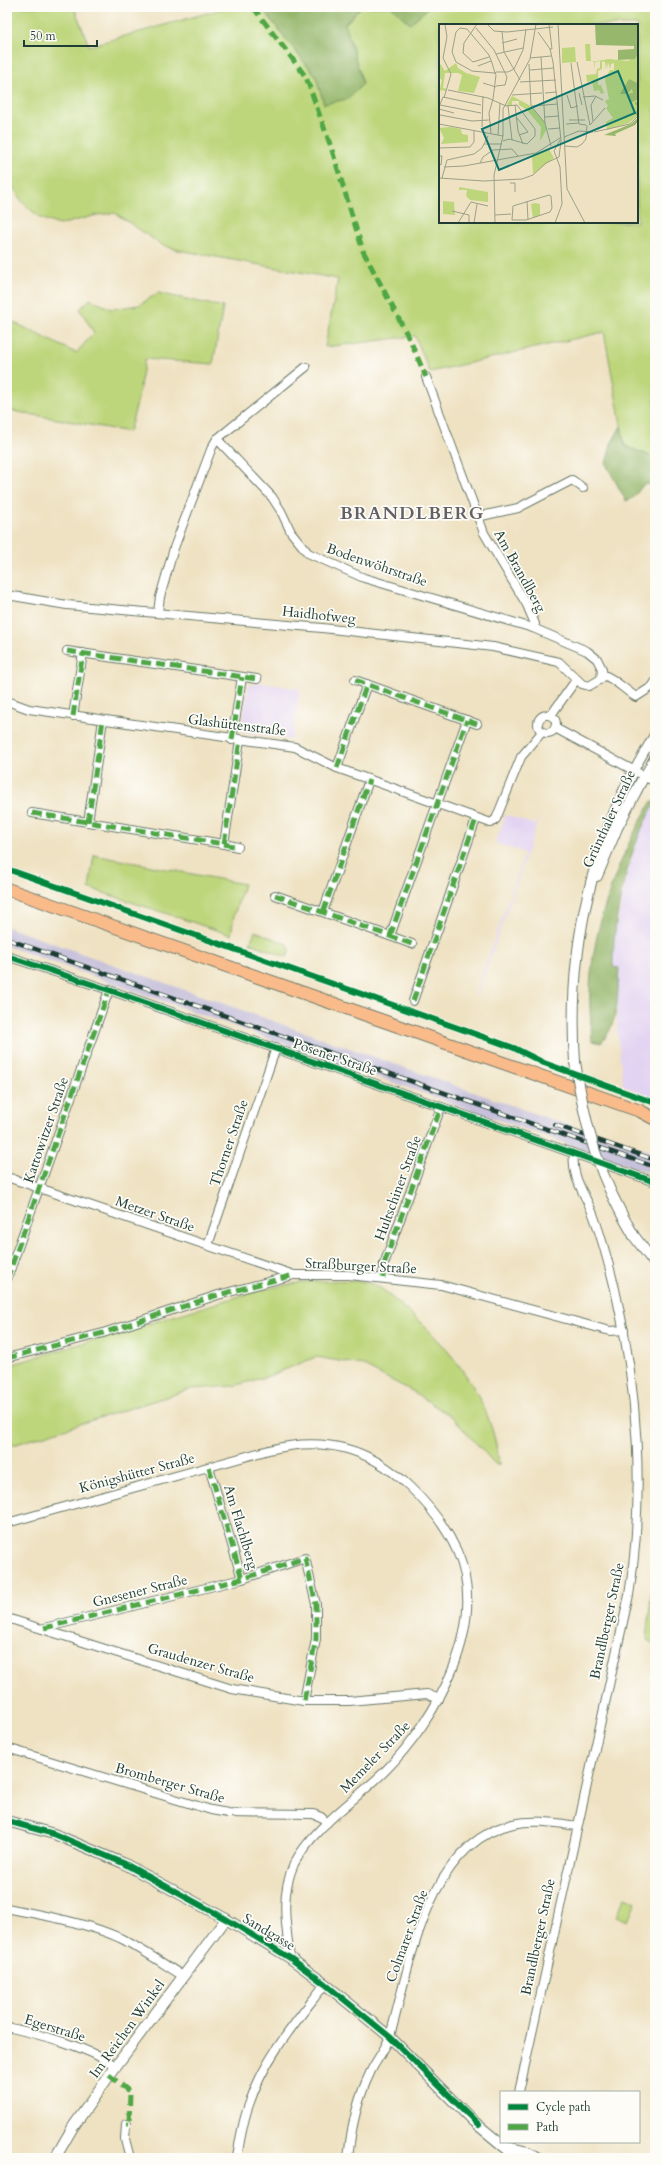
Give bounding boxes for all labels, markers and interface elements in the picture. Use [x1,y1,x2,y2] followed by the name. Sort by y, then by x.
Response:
[24,22,97,48] scale bar
[439,24,638,223] inset map
[30,28,57,44] text: 50 m
[340,501,484,526] district label: BRANDLBERG
[489,526,551,616] street label: Am Brandlberg
[324,539,430,591] street label: Bodenwöhrstraße
[281,602,357,628] street label: Haidhofweg
[187,710,287,740] street label: Glashüttenstraße
[578,767,640,871] street label: Grünthaler Straße
[291,1034,379,1080] street label: Posener Straße
[19,1074,73,1186] street label: Kattowitzer Straße
[205,1097,253,1189] street label: Thorner Straße
[370,1133,426,1243] street label: Hultschiner Straße
[113,1192,197,1236] street label: Metzer Straße
[305,1254,417,1278] street label: Straßburger Straße
[77,1448,197,1498] street label: Königshütter Straße
[219,1482,263,1572] street label: Am Flachlberg
[585,1561,629,1681] street label: Brandlberger Straße
[91,1570,189,1612] street label: Gnesener Straße
[145,1639,257,1687] street label: Graudenzer Straße
[336,1717,414,1797] street label: Memeler Straße
[113,1758,227,1808] street label: Bromberger Straße
[516,1877,560,1997] street label: Brandlberger Straße
[381,1887,433,1985] street label: Colmarer Straße
[239,1909,299,1955] street label: Sandgasse
[85,1976,169,2082] street label: Im Reichen Winkel
[22,2010,88,2046] street label: Egerstraße
[500,2091,640,2143] legend
[536,2099,591,2115] text: Cycle path
[536,2119,559,2135] text: Path

